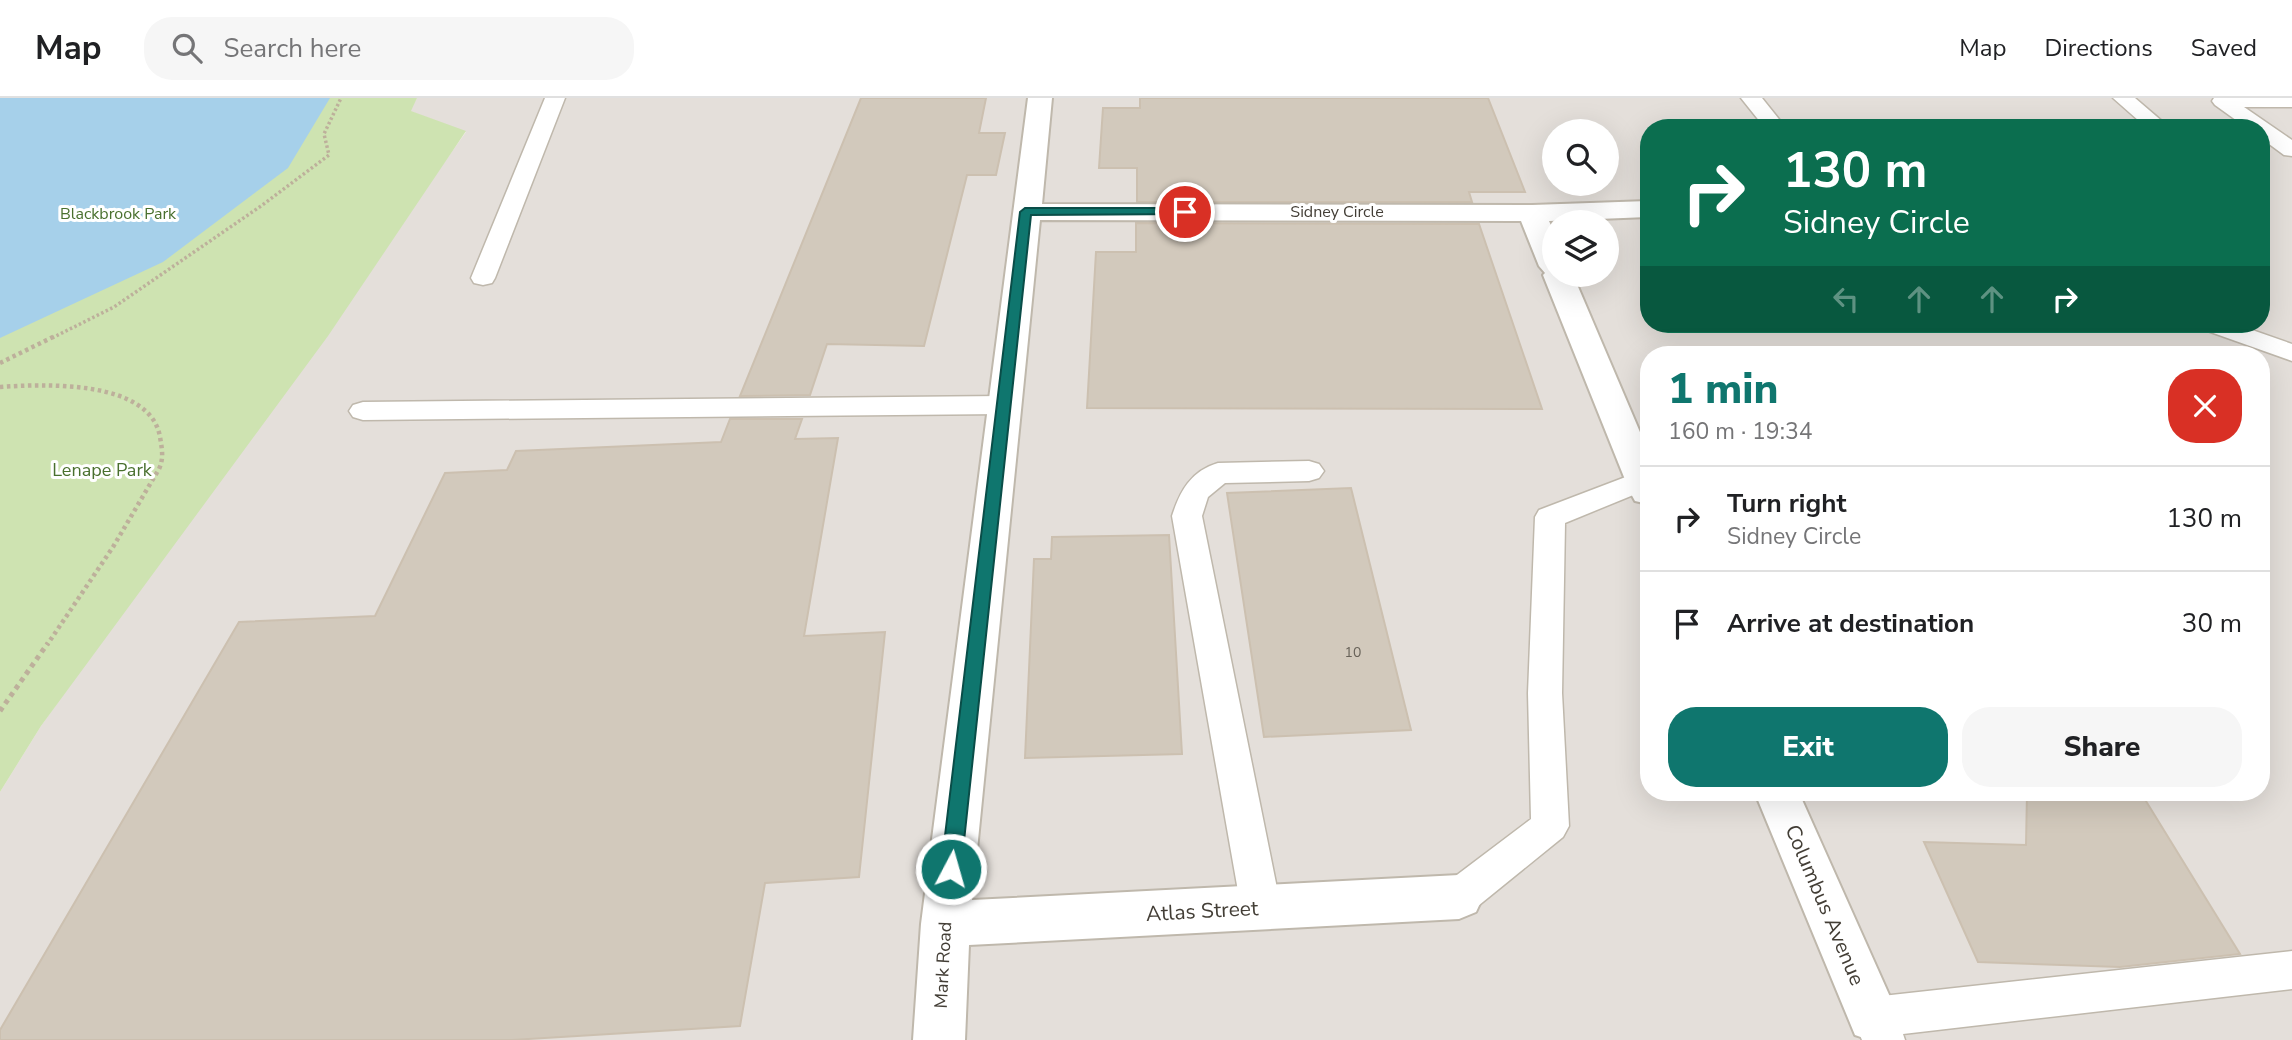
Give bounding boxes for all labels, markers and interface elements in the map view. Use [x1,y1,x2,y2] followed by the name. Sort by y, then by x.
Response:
[144,17,634,80] search box
[35,26,102,71] text: Map
[168,29,206,67] icon: search
[224,31,361,66] text: Search here
[1959,32,2006,64] text: Map
[2044,32,2153,64] text: Directions
[2191,32,2257,64] text: Saved
[1542,119,1619,287] map controls
[1542,119,1619,196] button: search
[1783,137,1927,204] text: 130 m
[1668,147,1759,238] icon: right
[1155,182,1215,242] pin
[1166,193,1204,231] icon: arrive
[1290,201,1384,223] street label: Sidney Circle
[1783,201,1970,244] text: Sidney Circle
[60,203,177,225] park label: Blackbrook Park
[1542,210,1619,287] button: layers
[1827,280,1865,318] icon: left
[1900,280,1938,318] icon: ahead
[1973,280,2011,318] icon: ahead
[2046,280,2084,318] icon: right
[1668,361,1778,418] text: 1 min
[2168,369,2242,443] button: close
[1668,416,1813,447] text: 160 m · 19:34
[52,458,153,482] park label: Lenape Park
[1727,486,1846,521] text: Turn right
[1668,500,1706,538] icon: right
[2166,501,2242,536] text: 130 m
[1727,521,1861,552] text: Sidney Circle
[1668,605,1706,643] icon: arrive
[1727,606,1974,641] text: Arrive at destination
[2182,606,2242,641] text: 30 m
[1345,643,1361,662] house number: 10
[1668,707,1948,787] button: Exit
[1962,707,2242,787] button: Share
[1779,820,1871,990] street label: Columbus Avenue
[914,832,988,906] position arrow
[1145,894,1260,928] street label: Atlas Street
[929,921,957,1009] street label: Mark Road

